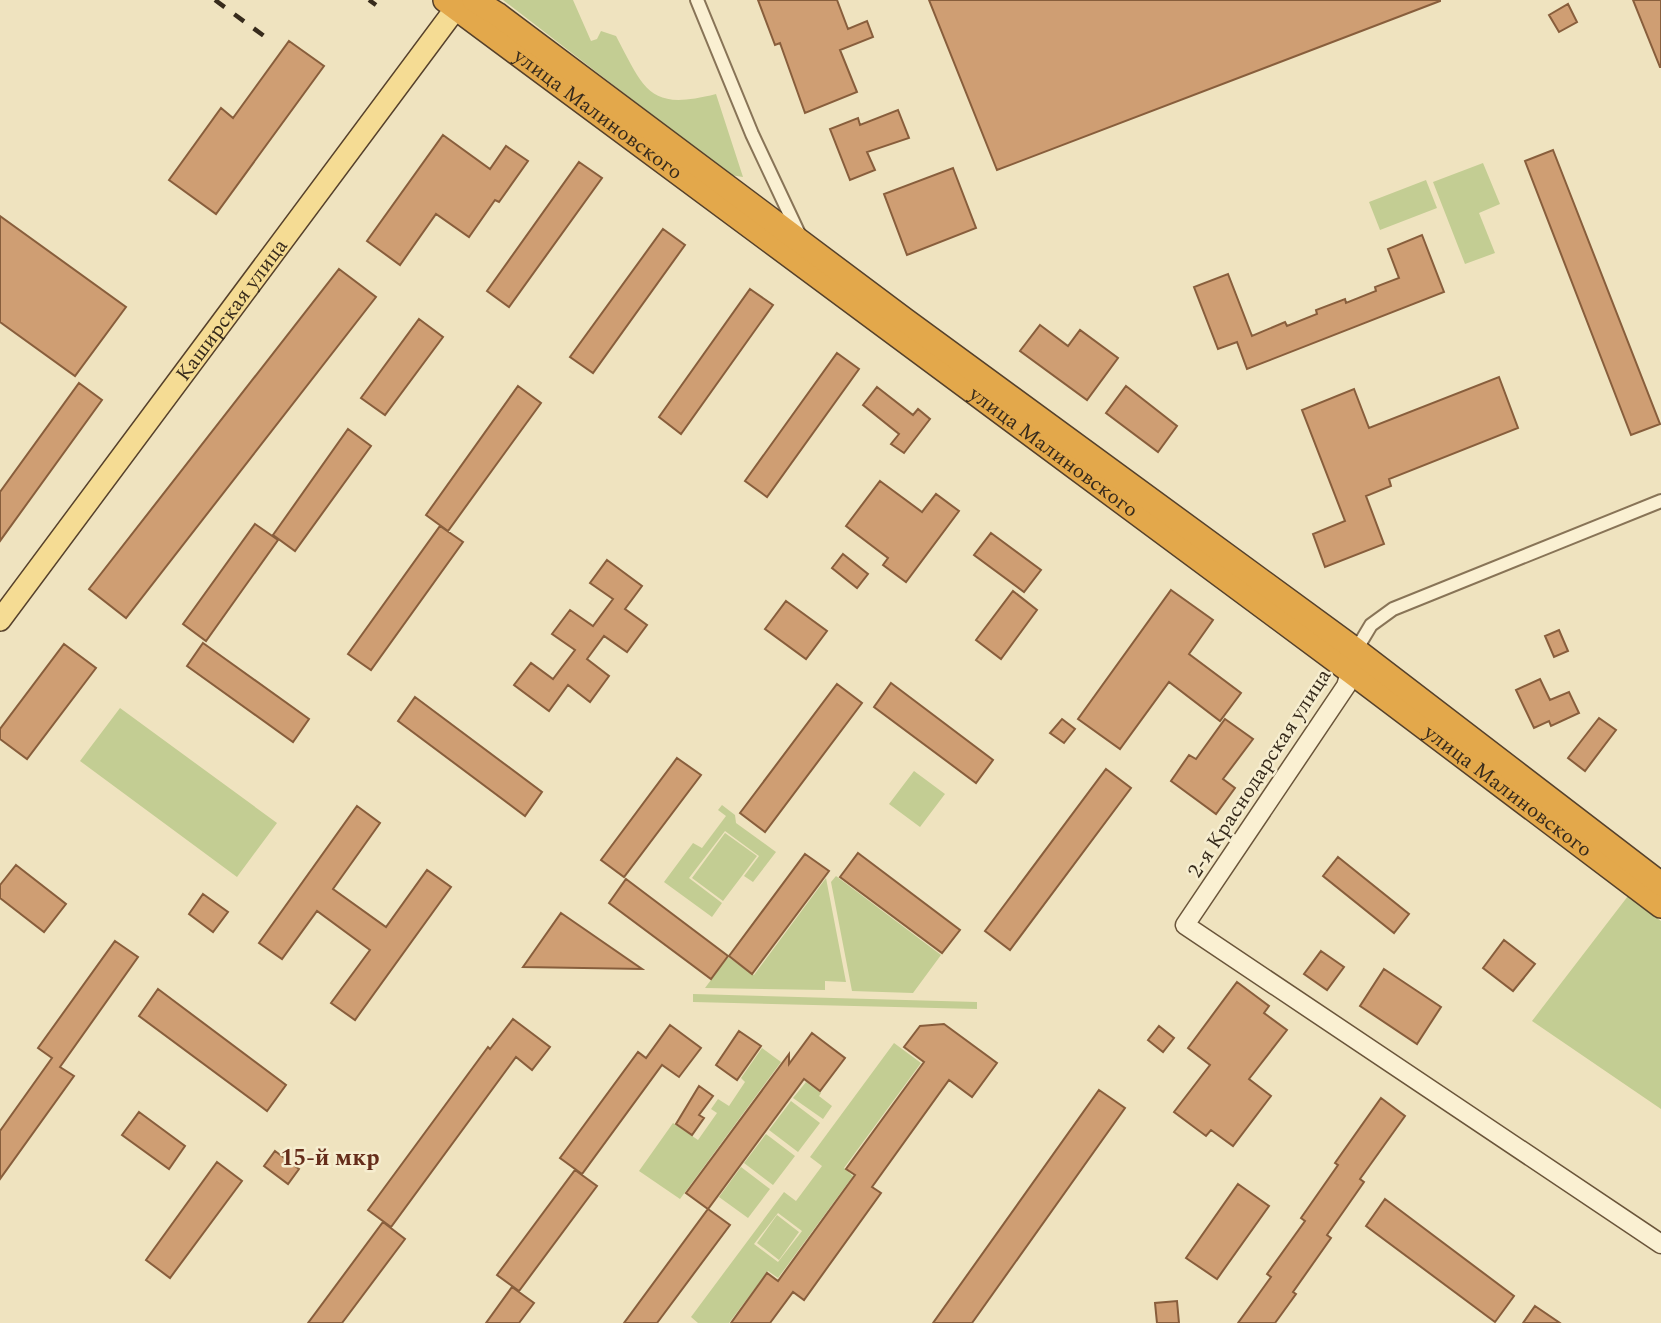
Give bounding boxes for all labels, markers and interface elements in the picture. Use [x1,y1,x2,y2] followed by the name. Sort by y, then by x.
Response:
[505,40,689,188] street label: улица Малиновского
[168,231,296,389] street label: Каширская улица
[961,378,1145,526] street label: улица Малиновского
[1180,662,1340,885] street label: 2-я Краснодарская улица
[1416,717,1599,866] street label: улица Малиновского
[280,1141,380,1176] district label: 15-й мкр

